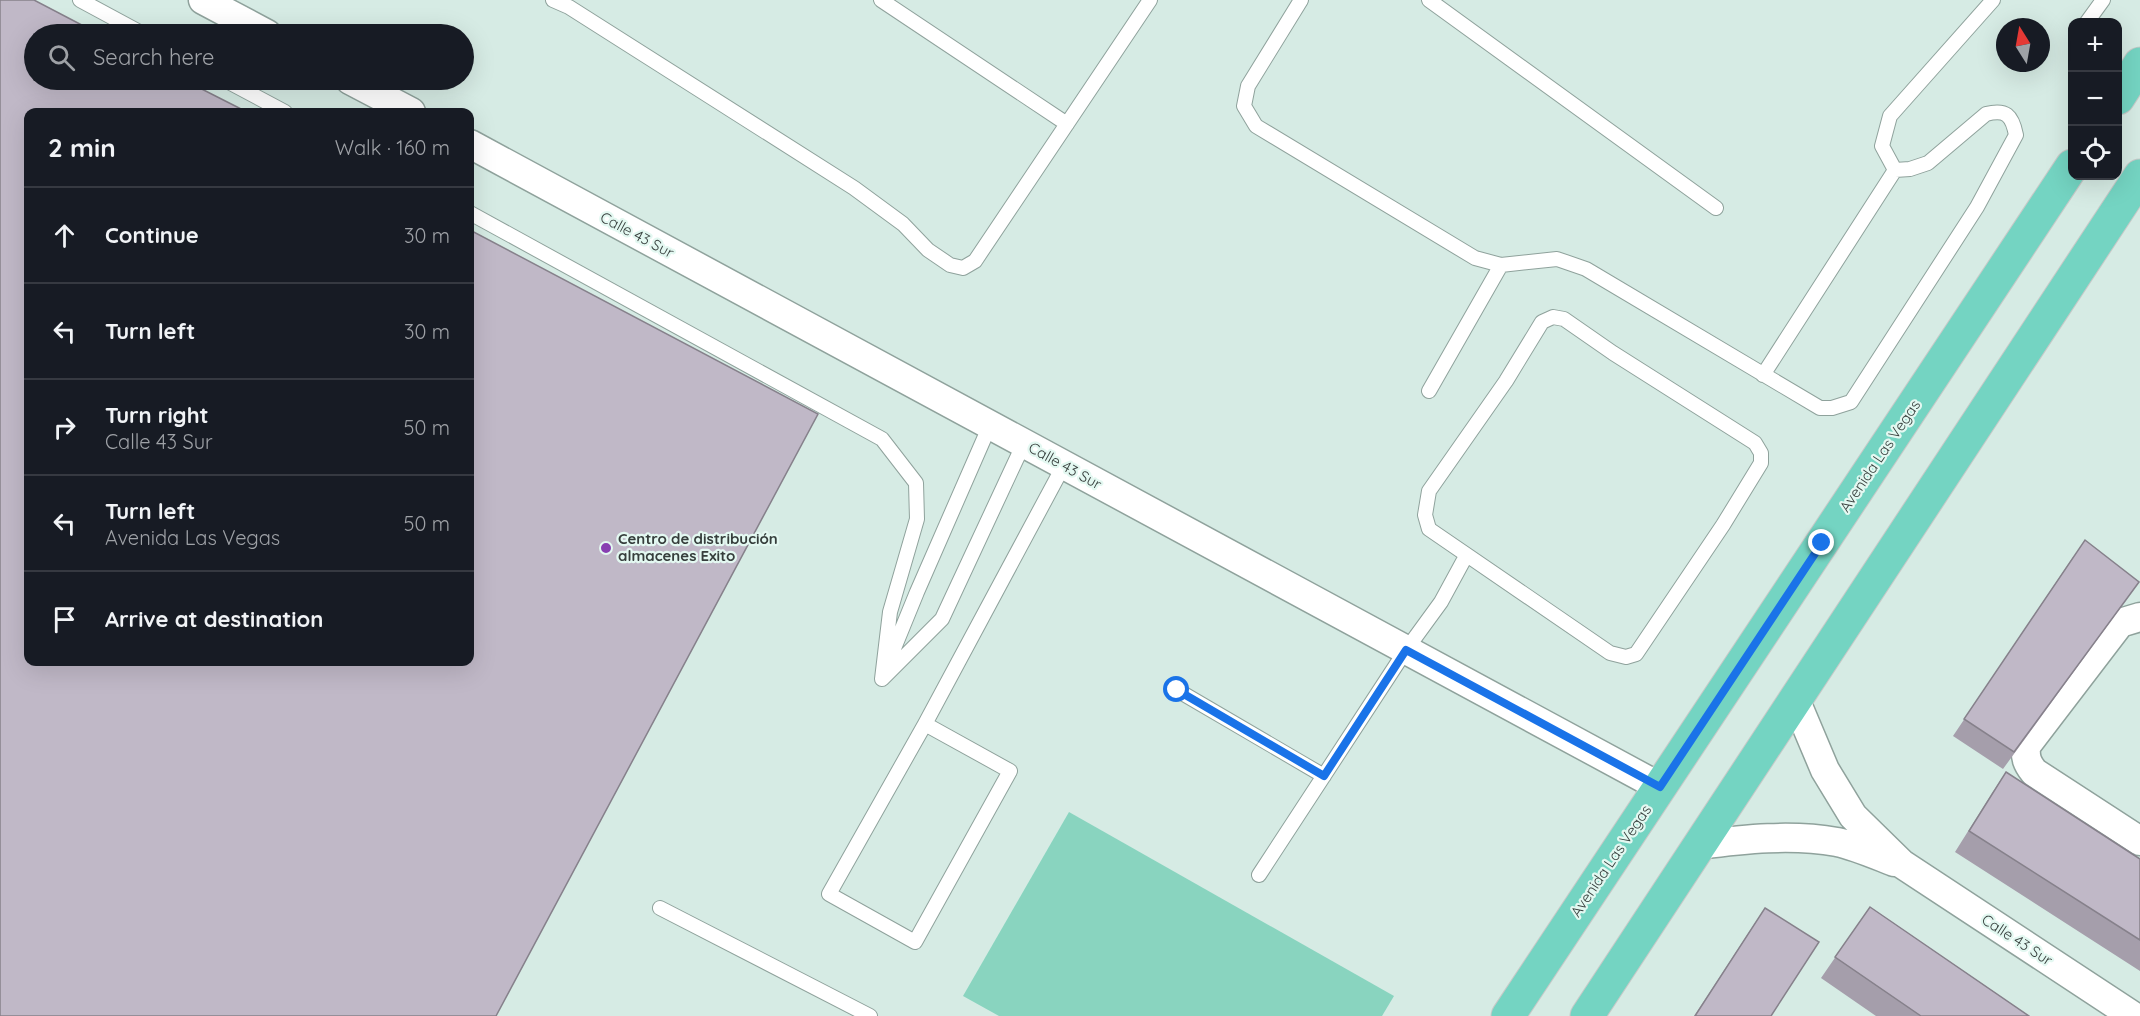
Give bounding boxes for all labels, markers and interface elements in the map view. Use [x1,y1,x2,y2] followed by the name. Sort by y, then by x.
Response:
[1996,18,2050,72] north arrow
[2068,18,2122,180] map controls
[2068,18,2122,72] button: +
[24,24,474,90] search box
[45,41,78,74] icon: search
[93,43,214,71] text: Search here
[2068,72,2122,126] button: −
[2068,126,2122,180] button: locate
[48,131,116,164] text: 2 min
[335,135,450,160] text: Walk · 160 m
[597,207,678,262] street label: Calle 43 Sur
[48,219,81,252] icon: ahead
[105,221,199,249] text: Continue
[404,223,450,248] text: 30 m
[48,315,81,348] icon: left
[105,317,195,345] text: Turn left
[404,319,450,344] text: 30 m
[1835,396,1924,516] street label: Avenida Las Vegas
[105,401,209,429] text: Turn right
[48,411,81,444] icon: right
[404,415,450,440] text: 50 m
[105,429,213,454] text: Calle 43 Sur
[1025,438,1105,494] street label: Calle 43 Sur
[105,497,195,525] text: Turn left
[48,507,81,540] icon: left
[404,511,450,536] text: 50 m
[105,525,280,550] text: Avenida Las Vegas
[618,529,778,565] place label: Centro de distribución almacenes Exito
[1808,529,1834,555] route end
[599,541,613,555] marker: Centro de distribución almacenes Exito
[48,603,81,636] icon: arrive
[105,605,323,633] text: Arrive at destination
[1163,676,1189,702] route start
[1566,801,1655,921] street label: Avenida Las Vegas
[1978,910,2057,970] street label: Calle 43 Sur

